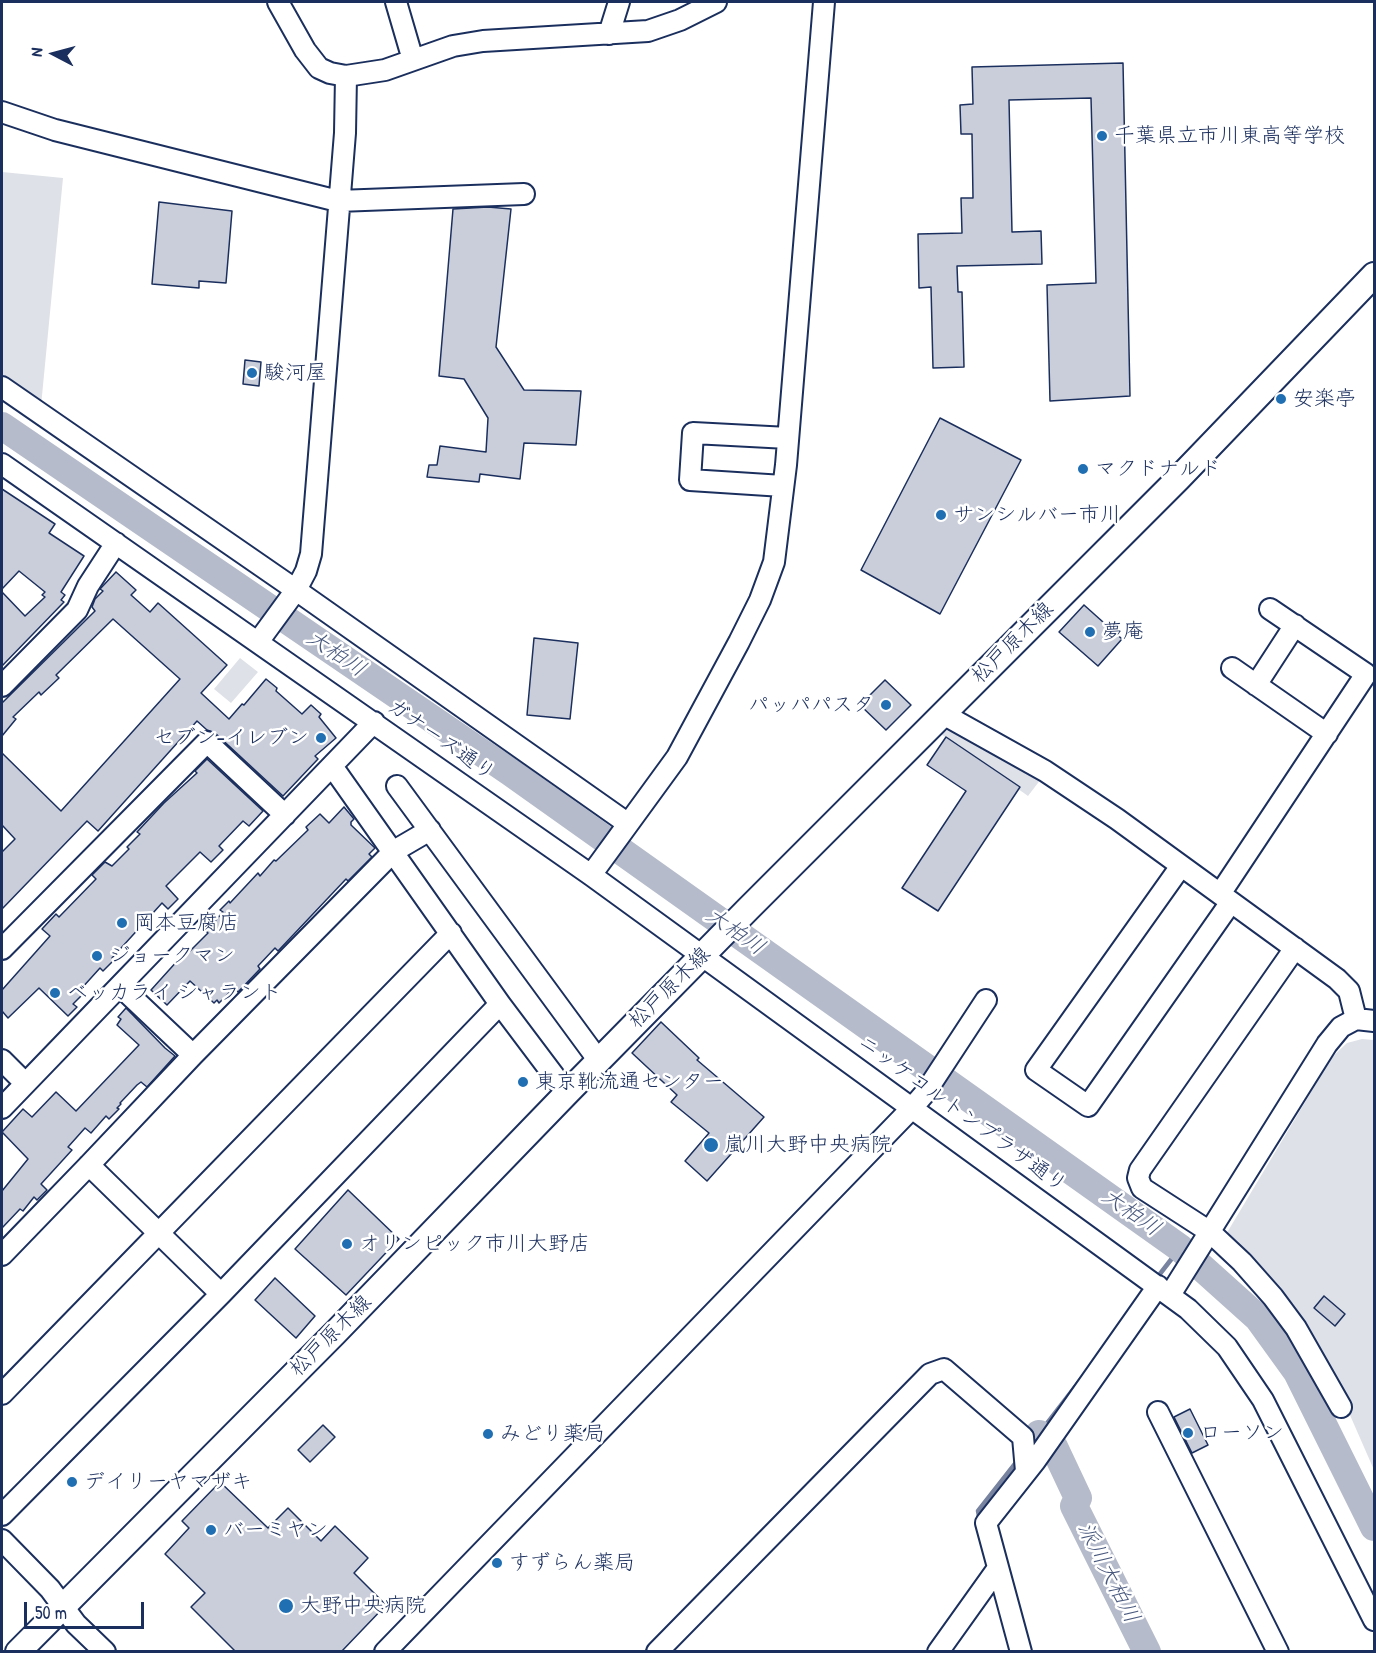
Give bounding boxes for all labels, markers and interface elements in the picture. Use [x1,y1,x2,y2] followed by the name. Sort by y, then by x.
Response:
[24,24,84,84] north arrow
[25,47,47,58] text: N
[1114,123,1345,149] place label: 千葉県立市川東高等学校
[1095,129,1109,143] marker: 千葉県立市川東高等学校
[264,360,327,386] place label: 駿河屋
[245,366,259,380] marker: 駿河屋
[1293,386,1356,412] place label: 安楽亭
[1274,392,1288,406] marker: 安楽亭
[1095,456,1221,482] place label: マクドナルド
[1076,462,1090,476] marker: マクドナルド
[953,502,1121,528] place label: サンシルバー市川
[934,508,948,522] marker: サンシルバー市川
[967,597,1059,689] street label: 松戸原木線
[1102,619,1144,645] place label: 夢庵
[301,625,371,683] water label: 大柏川
[1083,625,1097,639] marker: 夢庵
[748,692,874,718] place label: パッパパスタ
[382,694,500,786] street label: ガナーズ通り
[879,698,893,712] marker: パッパパスタ
[154,725,309,751] place label: セブン-イレブン
[314,731,328,745] marker: セブン-イレブン
[700,902,770,962] water label: 大柏川
[134,910,239,936] place label: 岡本豆腐店
[115,916,129,930] marker: 岡本豆腐店
[624,942,716,1034] street label: 松戸原木線
[109,943,235,969] place label: ジョークマン
[90,949,104,963] marker: ジョークマン
[67,980,282,1006] place label: ベッカライ シャラント
[48,986,62,1000] marker: ベッカライ シャラント
[853,1030,1071,1198] street label: ニッケコルトンプラザ通り
[535,1069,724,1095] place label: 東京靴流通センター
[516,1075,530,1089] marker: 東京靴流通センター
[724,1132,892,1158] place label: 嵐川大野中央病院
[702,1136,720,1154] marker: 嵐川大野中央病院
[1096,1183,1166,1243] water label: 大柏川
[359,1231,590,1257] place label: オリンピック市川大野店
[340,1237,354,1251] marker: オリンピック市川大野店
[285,1290,377,1382] street label: 松戸原木線
[1200,1420,1284,1446] place label: ローソン
[500,1421,605,1447] place label: みどり薬局
[1181,1426,1195,1440] marker: ローソン
[481,1427,495,1441] marker: みどり薬局
[84,1469,252,1495] place label: デイリーヤマザキ
[65,1475,79,1489] marker: デイリーヤマザキ
[223,1517,328,1543] place label: バーミヤン
[1071,1518,1145,1628] water label: 派川大柏川
[204,1523,218,1537] marker: バーミヤン
[509,1550,635,1576] place label: すずらん薬局
[490,1556,504,1570] marker: すずらん薬局
[27,1590,147,1628] scale bar
[300,1593,426,1619] place label: 大野中央病院
[277,1597,295,1615] marker: 大野中央病院
[35,1600,67,1625] text: 50 m

